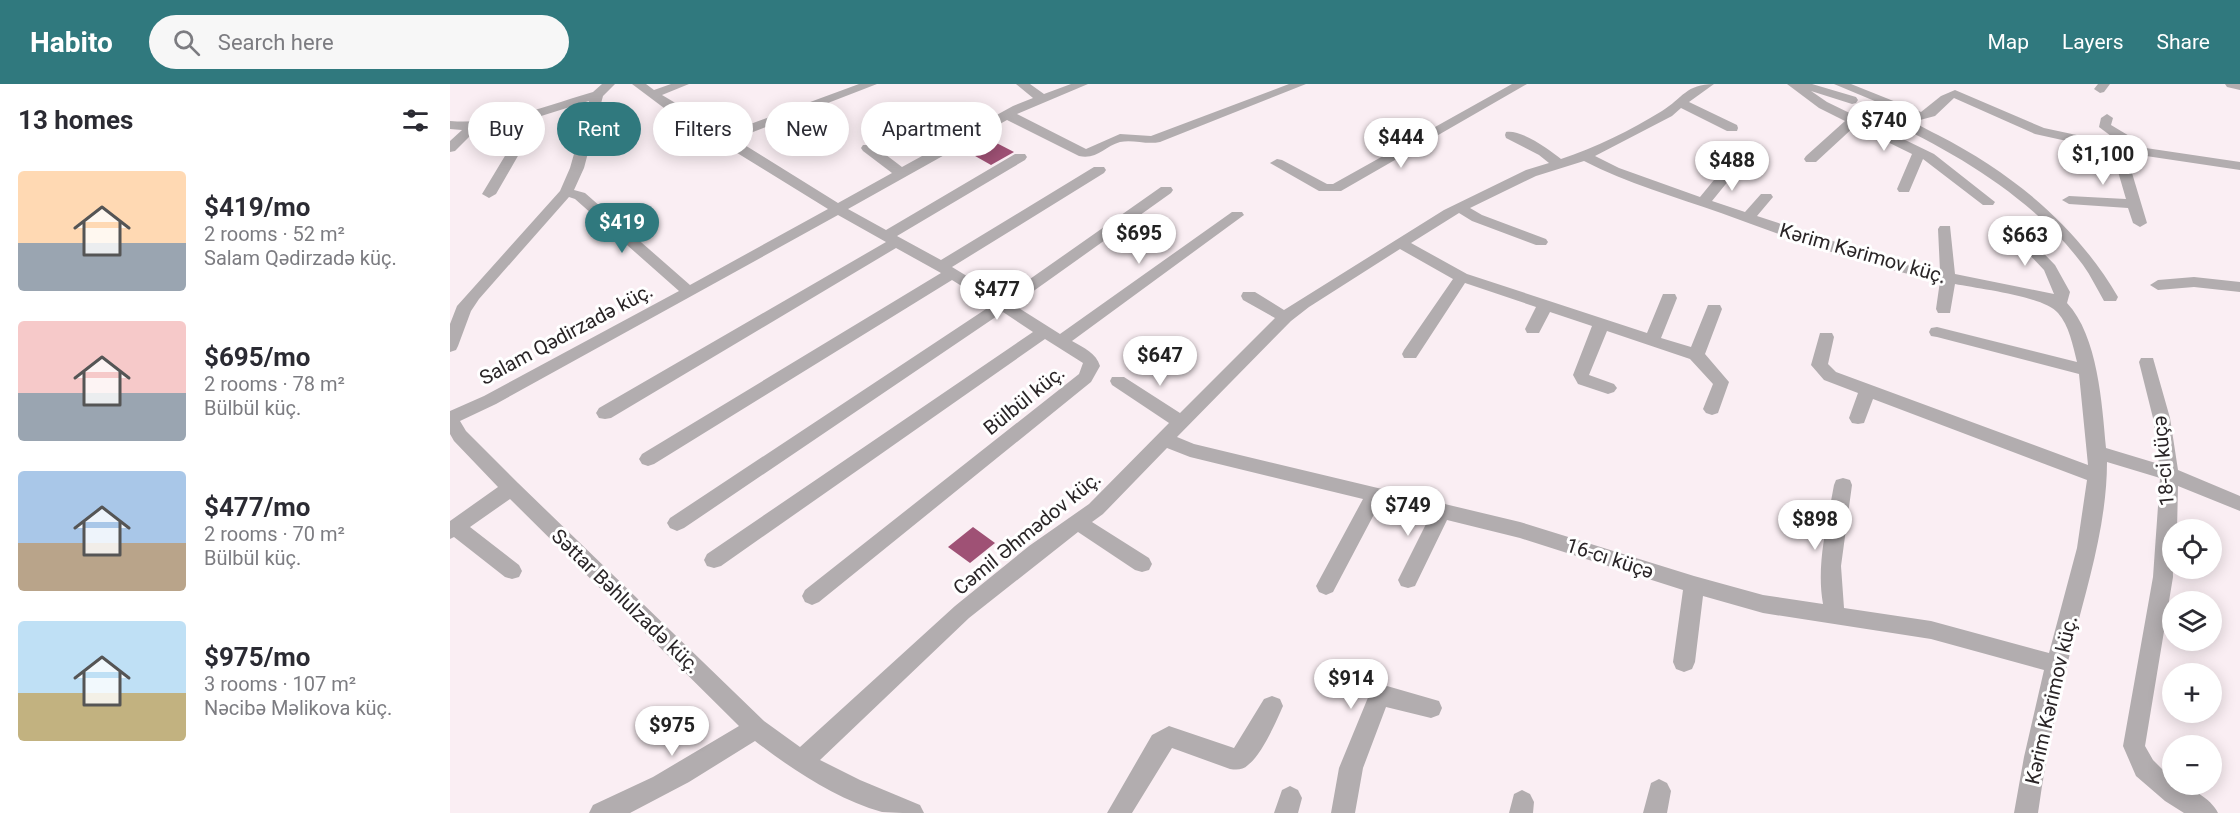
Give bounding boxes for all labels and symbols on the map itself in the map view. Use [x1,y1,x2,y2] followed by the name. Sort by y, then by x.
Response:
[1848,101,1920,152] pin: $740
[1365,118,1437,169] pin: $444
[2054,135,2152,186] pin: $1,100
[1696,141,1768,192] pin: $488
[586,203,658,254] pin: $419
[1103,214,1175,265] pin: $695
[1989,216,2061,267] pin: $663
[1777,218,1949,288] street label: Kərim Kərimov küç.
[961,270,1033,321] pin: $477
[475,278,657,390] street label: Salam Qədirzadə küç.
[1124,336,1196,387] pin: $647
[979,360,1069,440] street label: Bülbül küç.
[2147,415,2179,507] street label: 18-ci küçə
[948,466,1106,600] street label: Cəmil Əhmədov küç.
[1372,486,1444,537] pin: $749
[1779,500,1851,551] pin: $898
[547,524,705,678] street label: Səttar Bəhlulzadə küç.
[1563,533,1657,583] street label: 16-cı küçə
[2020,613,2082,787] street label: Kərim Kərimov küç.
[1315,659,1387,710] pin: $914
[636,706,708,757] pin: $975

